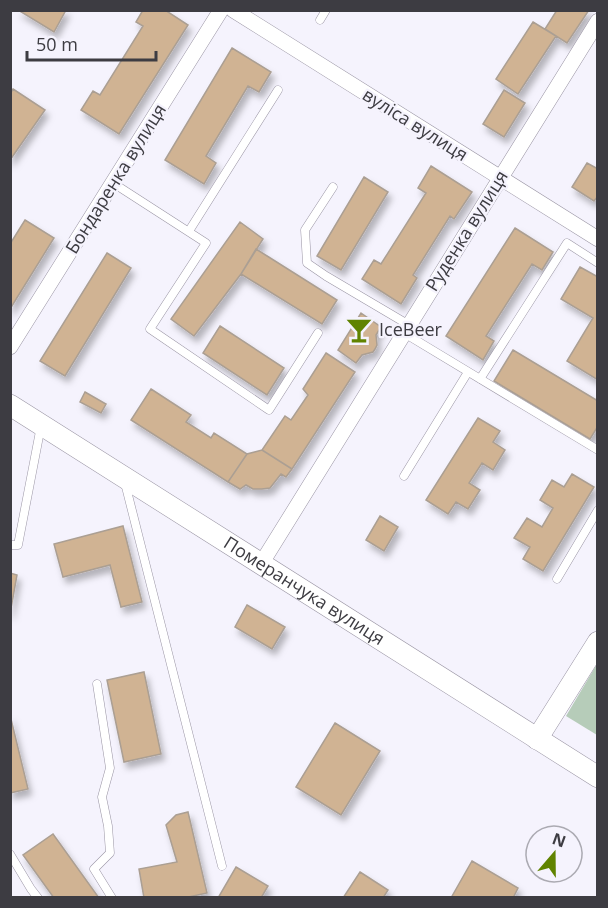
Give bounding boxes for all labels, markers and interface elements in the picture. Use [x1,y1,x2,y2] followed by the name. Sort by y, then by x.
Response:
[27,24,156,62] scale bar
[36,32,78,56] text: 50 m
[358,82,473,166] street label: вуліса вулиця
[59,99,171,258] street label: Бондаренка вулиця
[419,166,513,295] street label: Руденка вулиця
[344,315,374,345] bar icon: IceBeer
[379,317,443,341] place label: IceBeer
[220,530,390,650] street label: Померанчука вулиця
[524,824,584,884] north arrow
[549,827,569,852] text: N

